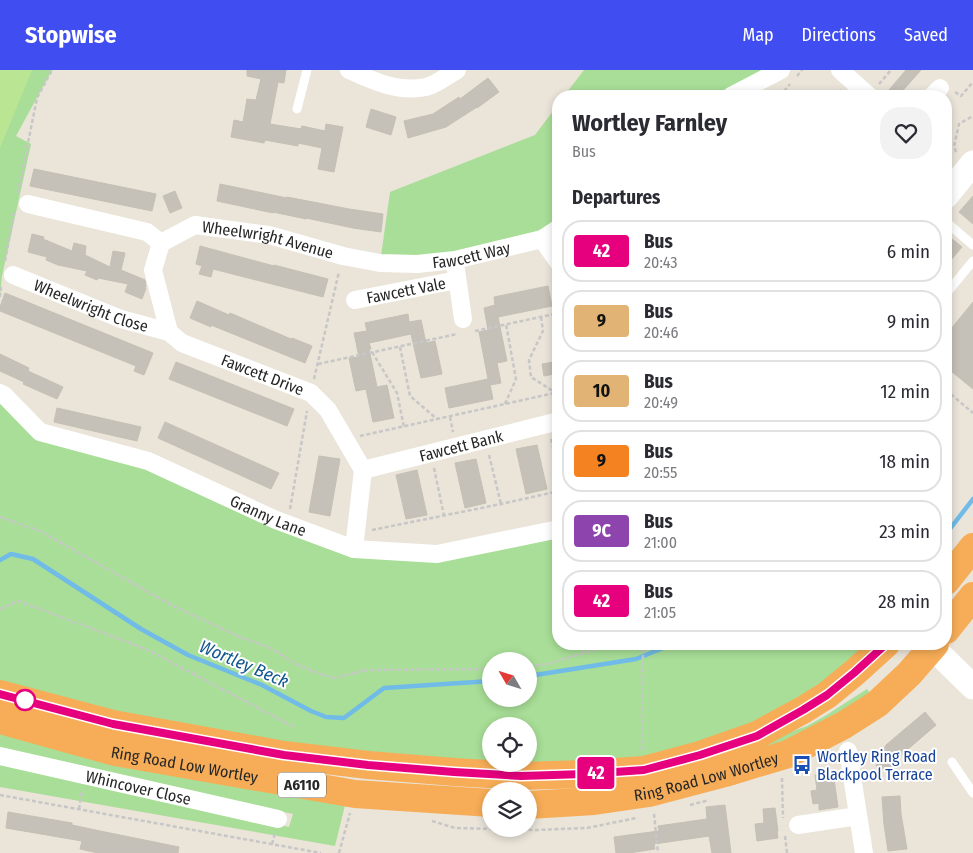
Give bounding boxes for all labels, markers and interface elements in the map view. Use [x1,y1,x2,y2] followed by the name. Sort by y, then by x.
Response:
[25,21,117,49] text: Stopwise
[742,24,774,46] text: Map
[802,24,876,46] text: Directions
[904,24,948,46] text: Saved
[880,107,932,159] button: heart
[572,109,727,137] text: Wortley Farnley
[572,142,596,161] text: Bus
[572,186,660,209] text: Departures
[201,217,336,262] street label: Wheelwright Avenue
[644,230,673,253] text: Bus
[431,237,513,272] street label: Fawcett Way
[593,240,610,262] text: 42
[887,240,930,263] text: 6 min
[644,253,677,272] text: 20:43
[365,273,447,307] street label: Fawcett Vale
[31,275,150,335] street label: Wheelwright Close
[644,300,673,323] text: Bus
[597,310,606,332] text: 9
[887,310,930,333] text: 9 min
[644,323,678,342] text: 20:46
[219,350,307,399] street label: Fawcett Drive
[644,370,673,393] text: Bus
[593,380,610,402] text: 10
[880,380,930,403] text: 12 min
[644,393,678,412] text: 20:49
[417,426,505,465] street label: Fawcett Bank
[644,440,673,463] text: Bus
[597,450,606,472] text: 9
[879,450,930,473] text: 18 min
[644,463,677,482] text: 20:55
[227,491,309,540] street label: Granny Lane
[644,510,673,533] text: Bus
[592,520,611,542] text: 9C
[879,520,930,543] text: 23 min
[644,533,677,552] text: 21:00
[644,580,673,603] text: Bus
[593,590,610,612] text: 42
[878,590,930,613] text: 28 min
[644,603,676,622] text: 21:05
[196,635,292,693] water label: Wortley Beck
[482,652,538,708] north arrow
[482,652,537,837] map controls
[14,689,36,711] unlabelled marker
[482,717,537,772] button: locate
[110,742,260,787] street label: Ring Road Low Wortley
[817,747,936,784] place label: Wortley Ring Road Blackpool Terrace
[633,748,781,805] street label: Ring Road Low Wortley
[791,754,813,776] bus stop icon: Wortley Ring Road Blackpool Terrace
[574,757,618,789] line badge: 42
[587,762,605,784] text: 42
[84,766,193,809] street label: Whincover Close
[278,772,326,798] road number: A6110
[482,782,537,837] button: layers

